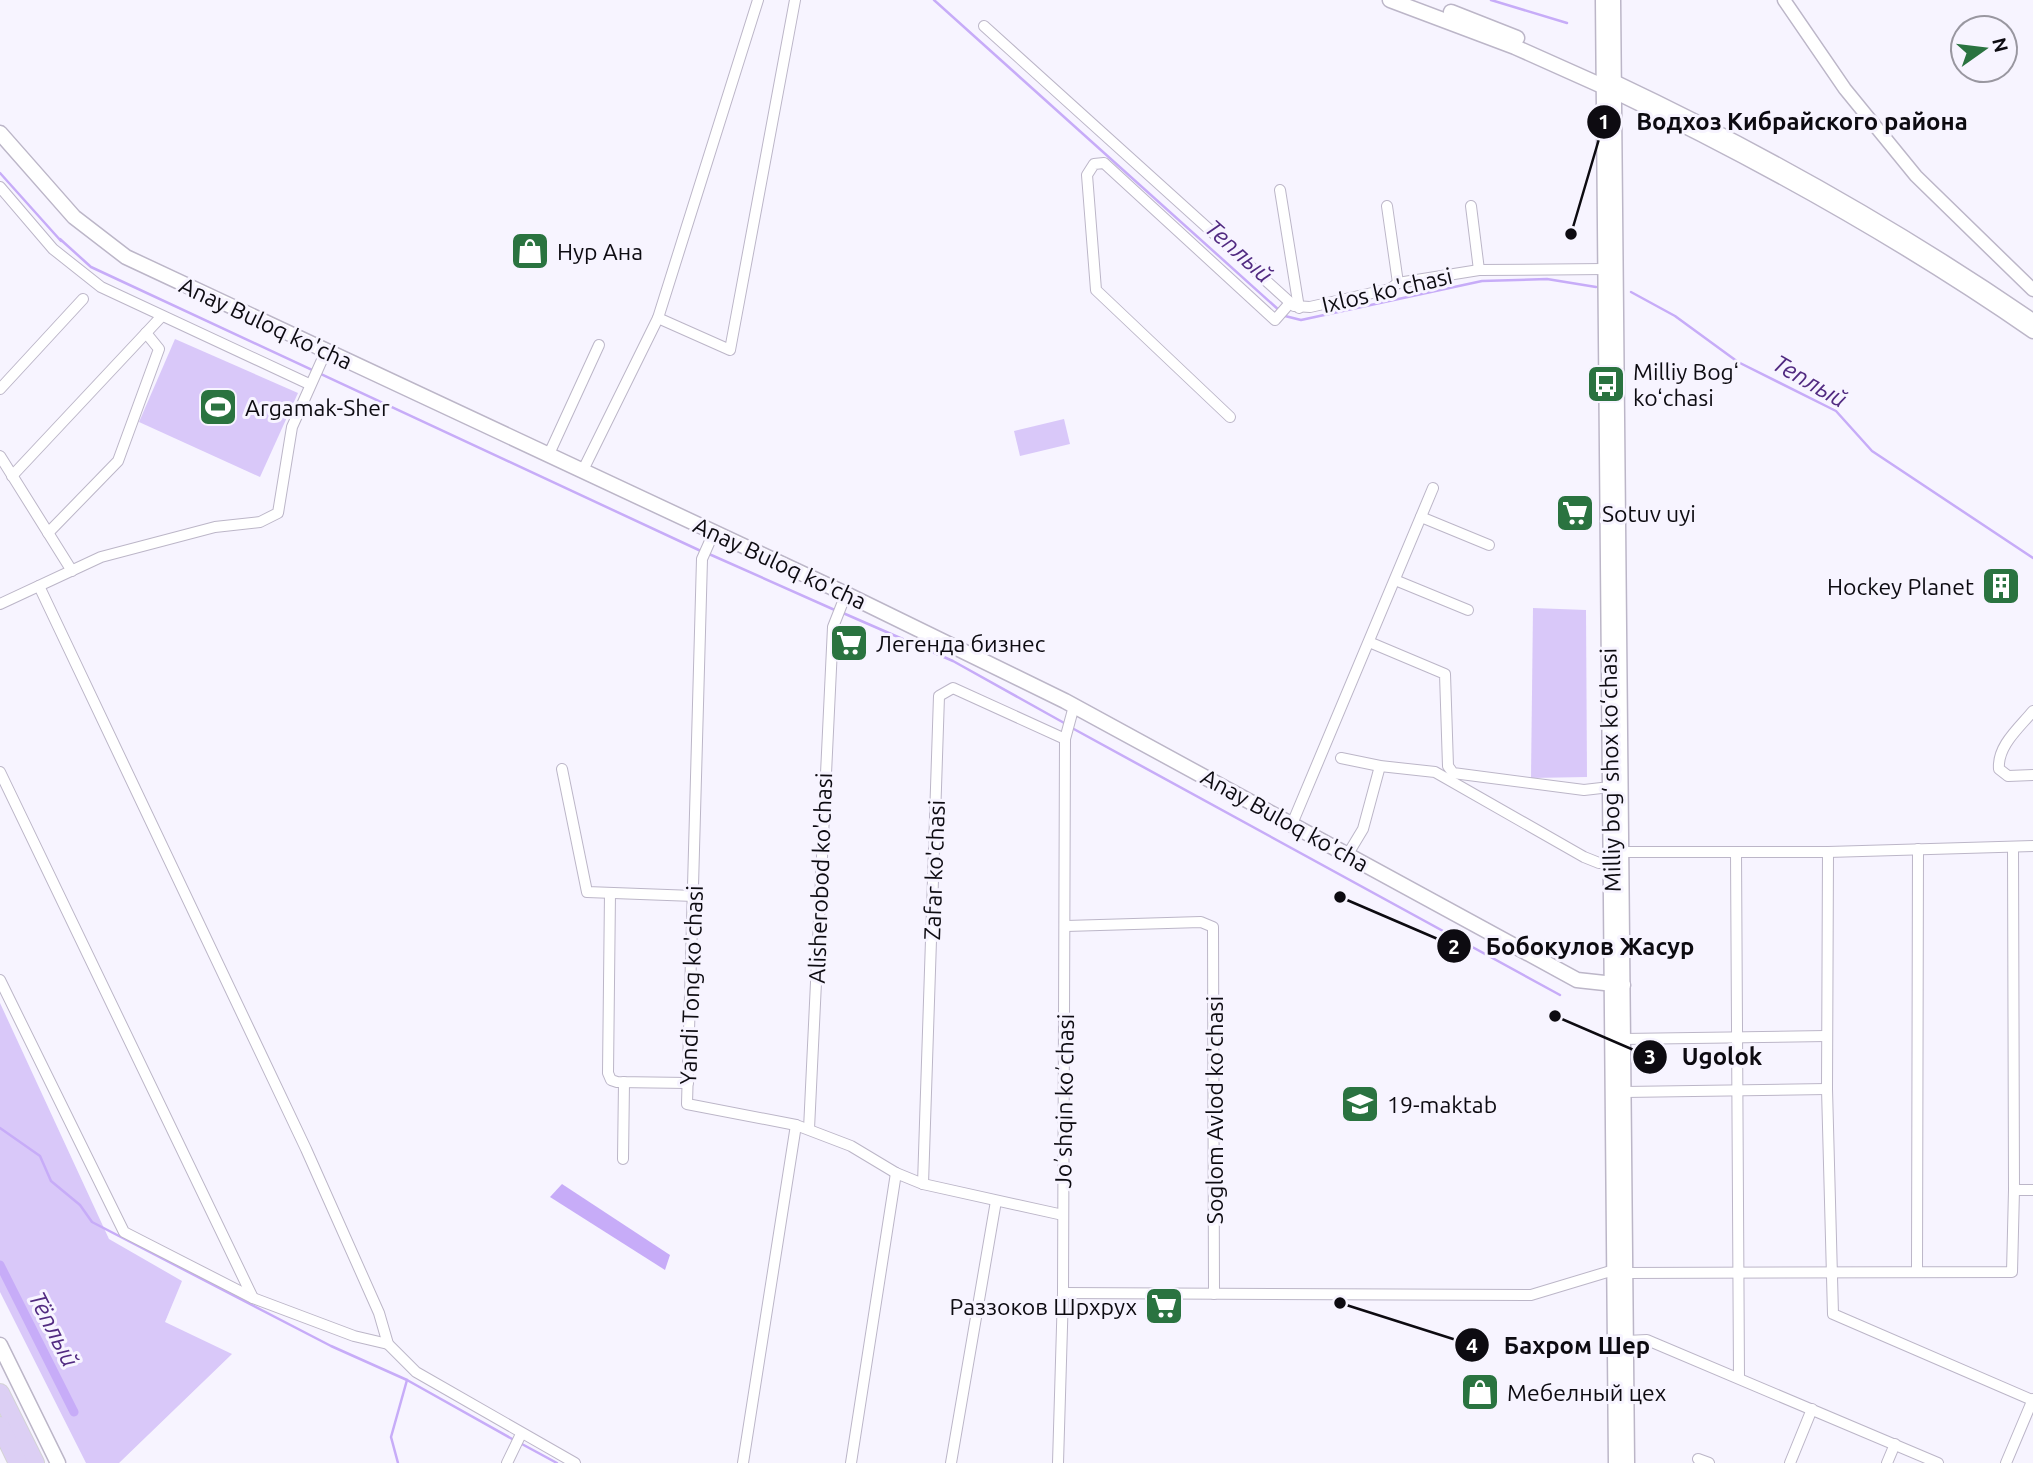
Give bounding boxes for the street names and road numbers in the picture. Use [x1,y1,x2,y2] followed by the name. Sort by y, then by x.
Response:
[1319,263,1455,317] street label: Ixlos ko'chasi
[176,272,356,374] street label: Anay Buloq ko'cha
[690,512,870,614] street label: Anay Buloq ko'cha
[1595,648,1625,892] street label: Milliy bog‘ shox ko‘chasi
[1197,764,1373,876] street label: Anay Buloq ko'cha
[804,772,836,984] street label: Alisherobod ko'chasi
[919,799,949,941] street label: Zafar ko'chasi
[675,885,707,1085] street label: Yandi Tong ko'chasi
[1202,996,1227,1224] street label: Soglom Avlod ko'chasi
[1050,1013,1078,1189] street label: Joʼshqin koʼchasi

